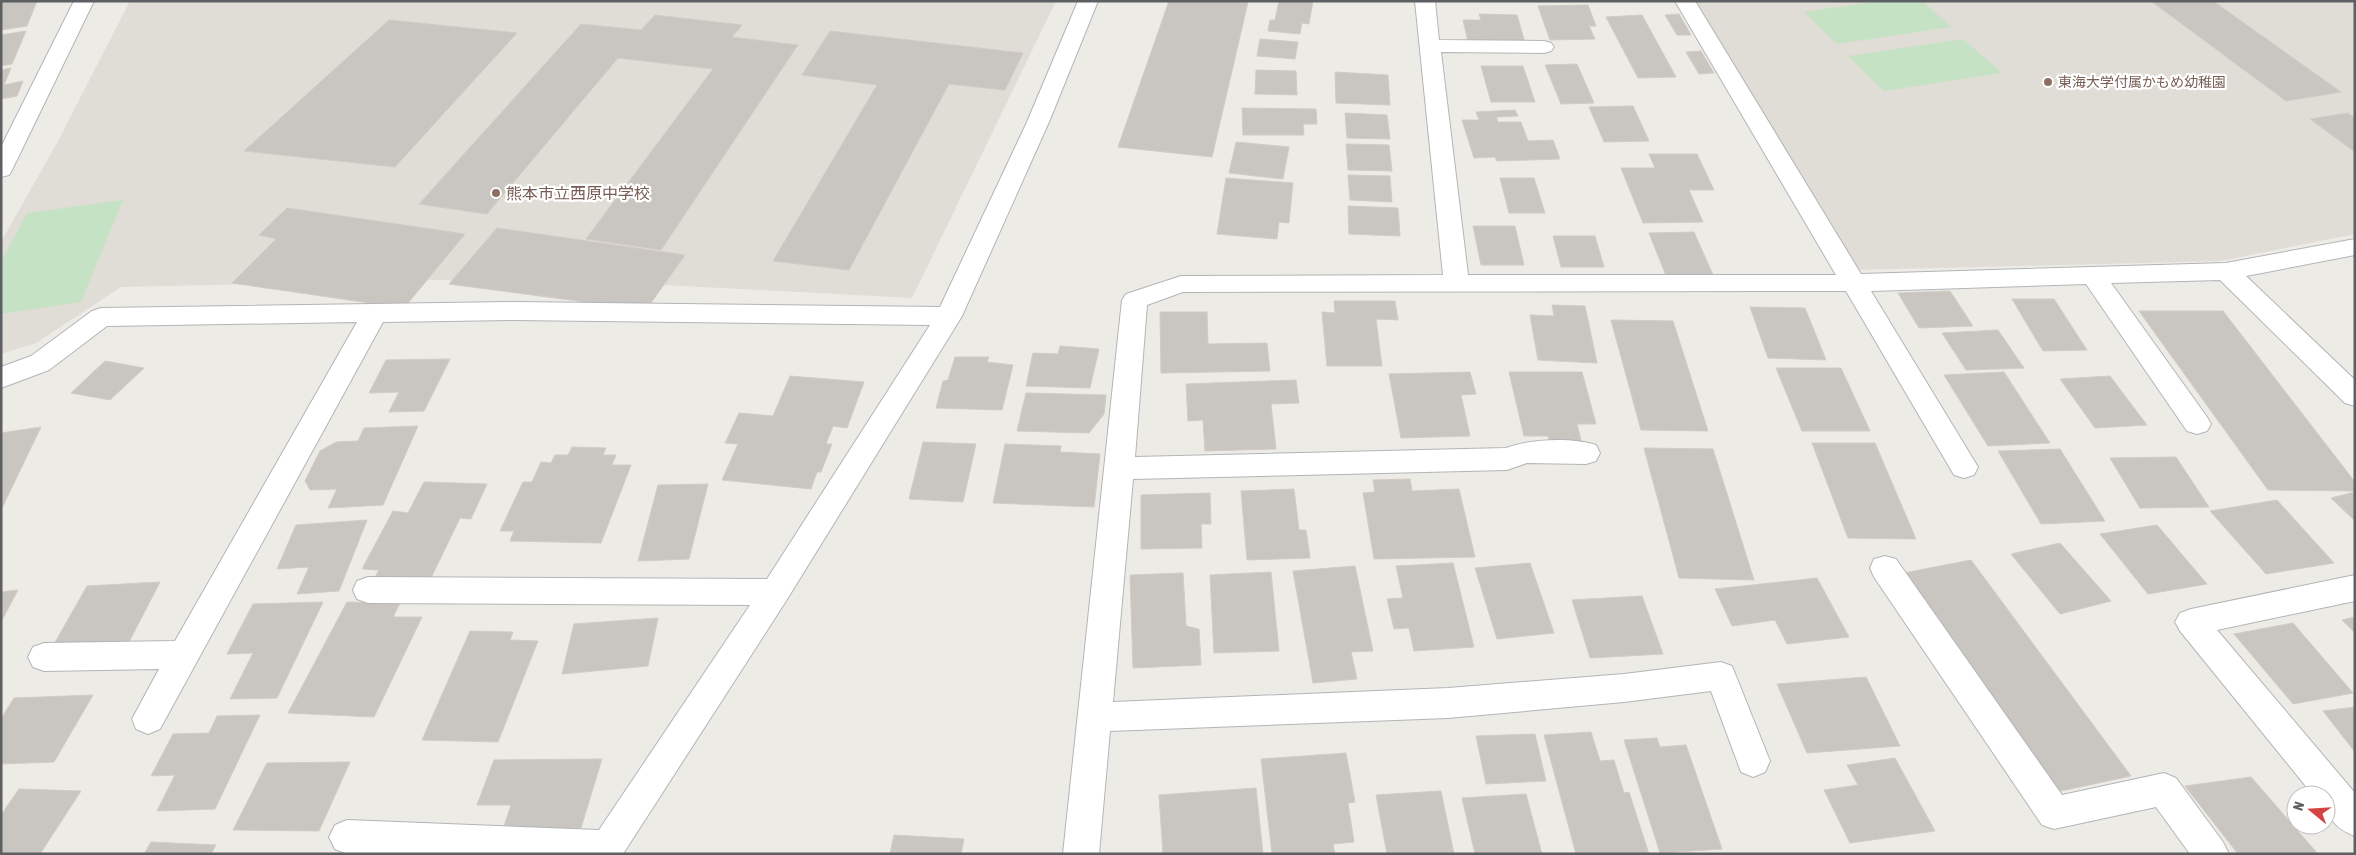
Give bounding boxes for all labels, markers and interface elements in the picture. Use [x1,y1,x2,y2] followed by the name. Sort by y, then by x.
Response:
[2058,74,2226,90] place label: 東海大学付属かもめ幼稚園
[2042,76,2054,88] marker: 東海大学付属かもめ幼稚園
[506,184,650,202] place label: 熊本市立西原中学校
[490,187,502,199] marker: 熊本市立西原中学校
[2286,785,2336,835] north arrow
[2290,800,2308,812] text: N

